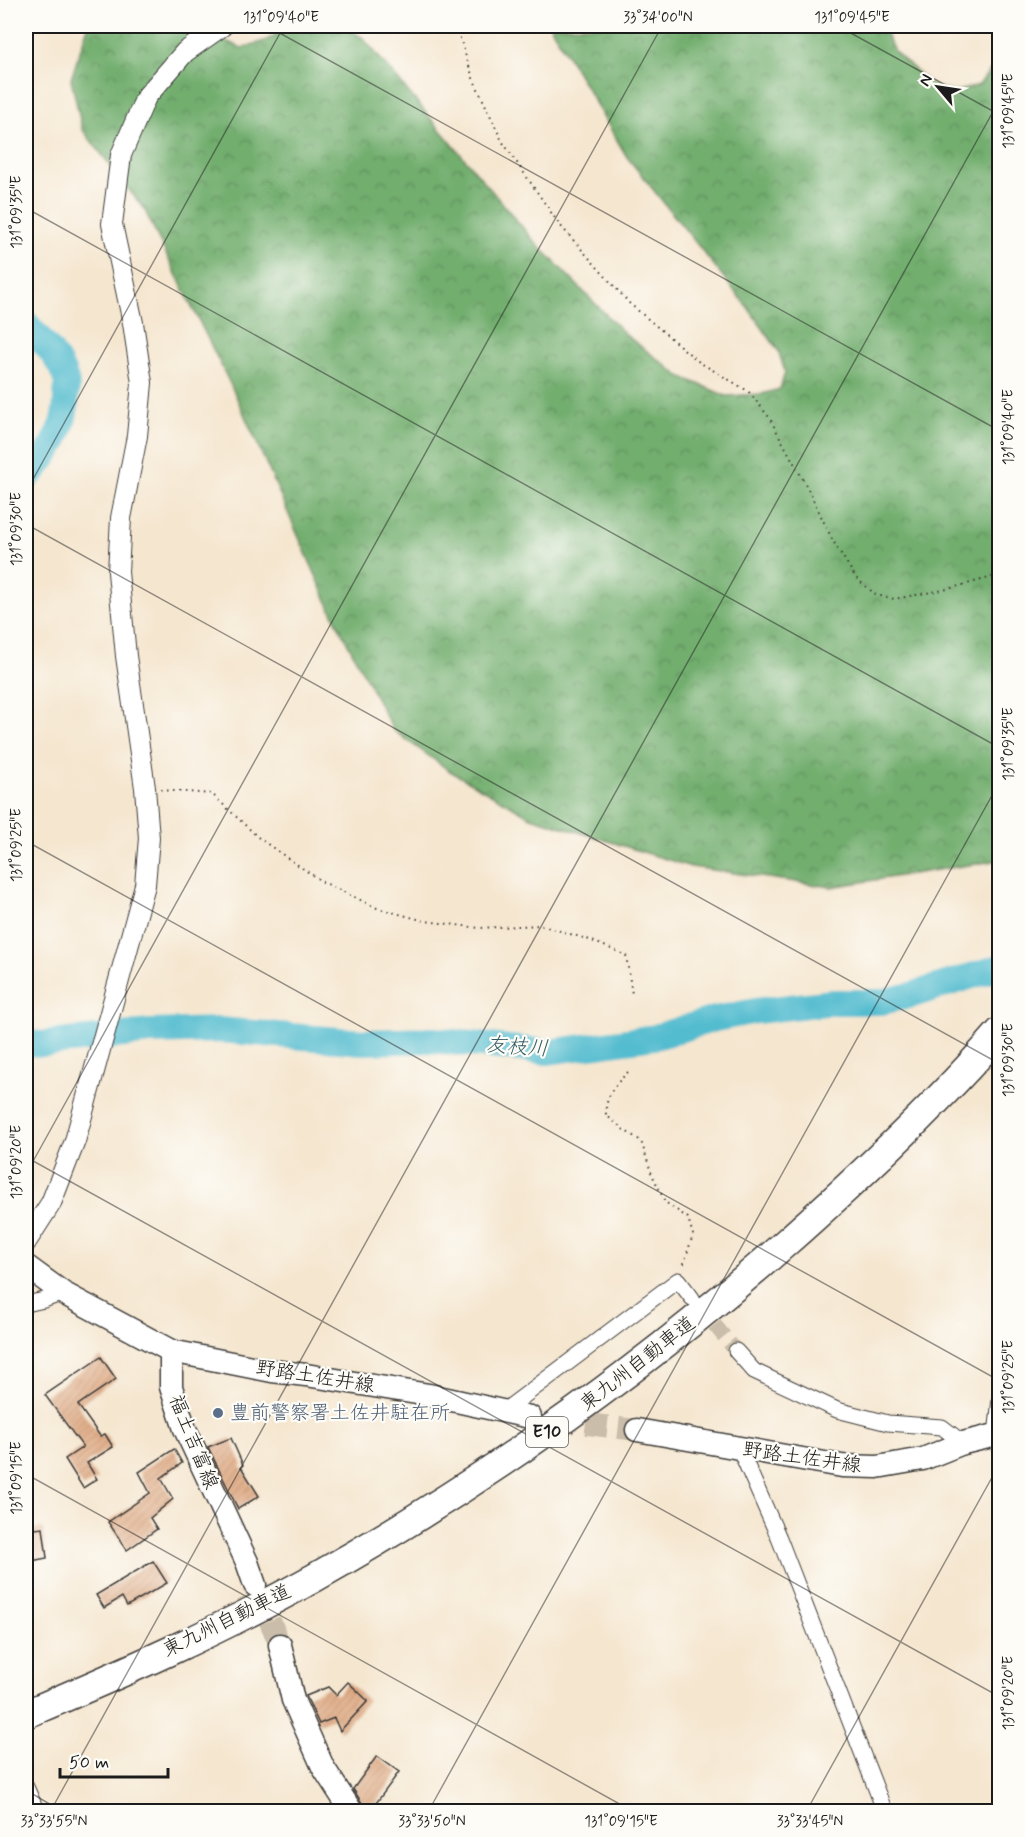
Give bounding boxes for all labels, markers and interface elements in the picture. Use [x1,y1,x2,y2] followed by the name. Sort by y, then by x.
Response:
[243,8,319,28] text: 131°09'40"E
[623,8,693,28] text: 33°34'00"N
[814,8,890,28] text: 131°09'45"E
[908,57,968,117] north arrow
[914,71,938,90] text: N
[999,73,1019,149] text: 131°09'45"E
[7,175,27,249] text: 131°09'35"E
[999,389,1019,465] text: 131°09'40"E
[7,492,27,566] text: 131°09'30"E
[999,707,1019,781] text: 131°09'35"E
[7,808,27,882] text: 131°09'25"E
[999,1023,1019,1097] text: 131°09'30"E
[485,1031,549,1063] water label: 友枝川
[7,1124,27,1199] text: 131°09'20"E
[575,1310,701,1418] street label: 東九州自動車道
[999,1340,1019,1414] text: 131°09'25"E
[254,1354,376,1400] street label: 野路土佐井線
[162,1391,224,1493] street label: 福土吉富線
[230,1400,450,1427] place label: 豊前警察署土佐井駐在所
[211,1406,225,1420] marker: 豊前警察署土佐井駐在所
[526,1417,568,1447] road number: E10
[741,1436,863,1480] street label: 野路土佐井線
[7,1441,27,1515] text: 131°09'15"E
[158,1578,296,1664] street label: 東九州自動車道
[999,1655,1019,1730] text: 131°09'20"E
[60,1741,168,1779] scale bar
[69,1751,109,1775] text: 50 m
[21,1812,87,1832] text: 33°33'55"N
[398,1812,466,1832] text: 33°33'50"N
[584,1812,658,1832] text: 131°09'15"E
[777,1812,843,1832] text: 33°33'45"N

